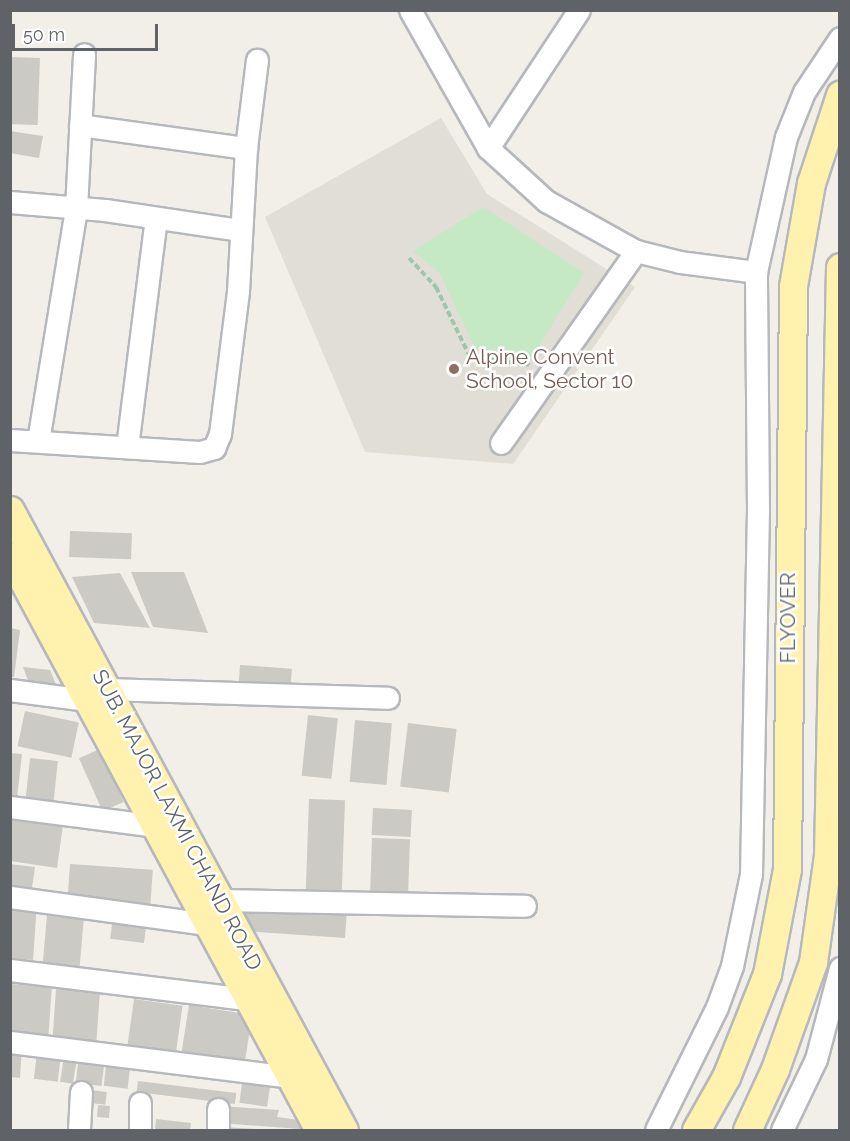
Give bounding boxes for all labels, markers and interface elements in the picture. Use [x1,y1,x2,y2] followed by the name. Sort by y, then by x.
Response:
[15,12,160,50] scale bar
[23,24,65,45] text: 50 m
[466,344,634,394] place label: Alpine Convent School, Sector 10
[447,362,461,376] marker: Alpine Convent School, Sector 10
[775,573,801,663] street label: FLYOVER
[87,665,267,975] street label: SUB. MAJOR LAXMI CHAND ROAD

